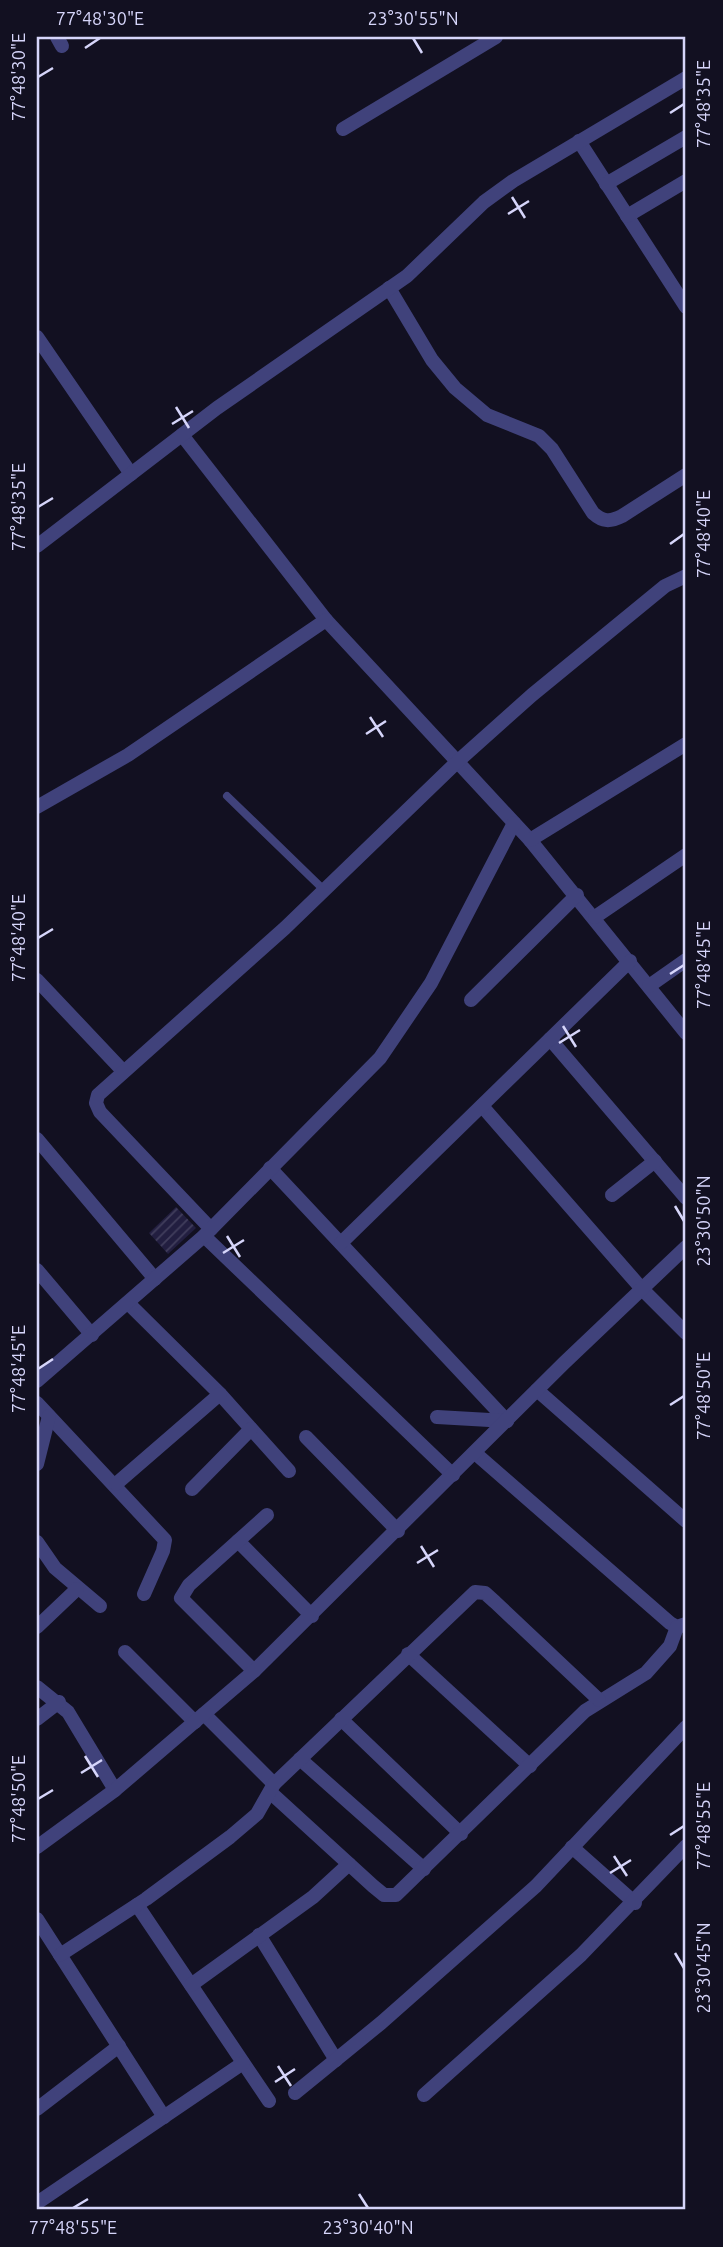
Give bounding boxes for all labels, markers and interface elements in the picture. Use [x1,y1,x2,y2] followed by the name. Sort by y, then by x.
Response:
[56,8,144,28] text: 77°48'30"E
[367,8,459,28] text: 23°30'55"N
[8,33,28,121] text: 77°48'30"E
[693,60,713,148] text: 77°48'35"E
[8,463,28,551] text: 77°48'35"E
[693,490,713,578] text: 77°48'40"E
[8,894,28,982] text: 77°48'40"E
[693,921,713,1009] text: 77°48'45"E
[693,1175,713,1267] text: 23°30'50"N
[8,1325,28,1413] text: 77°48'45"E
[693,1352,713,1440] text: 77°48'50"E
[8,1755,28,1843] text: 77°48'50"E
[693,1782,713,1870] text: 77°48'55"E
[693,1922,713,2014] text: 23°30'45"N
[29,2217,117,2237] text: 77°48'55"E
[322,2217,414,2237] text: 23°30'40"N

